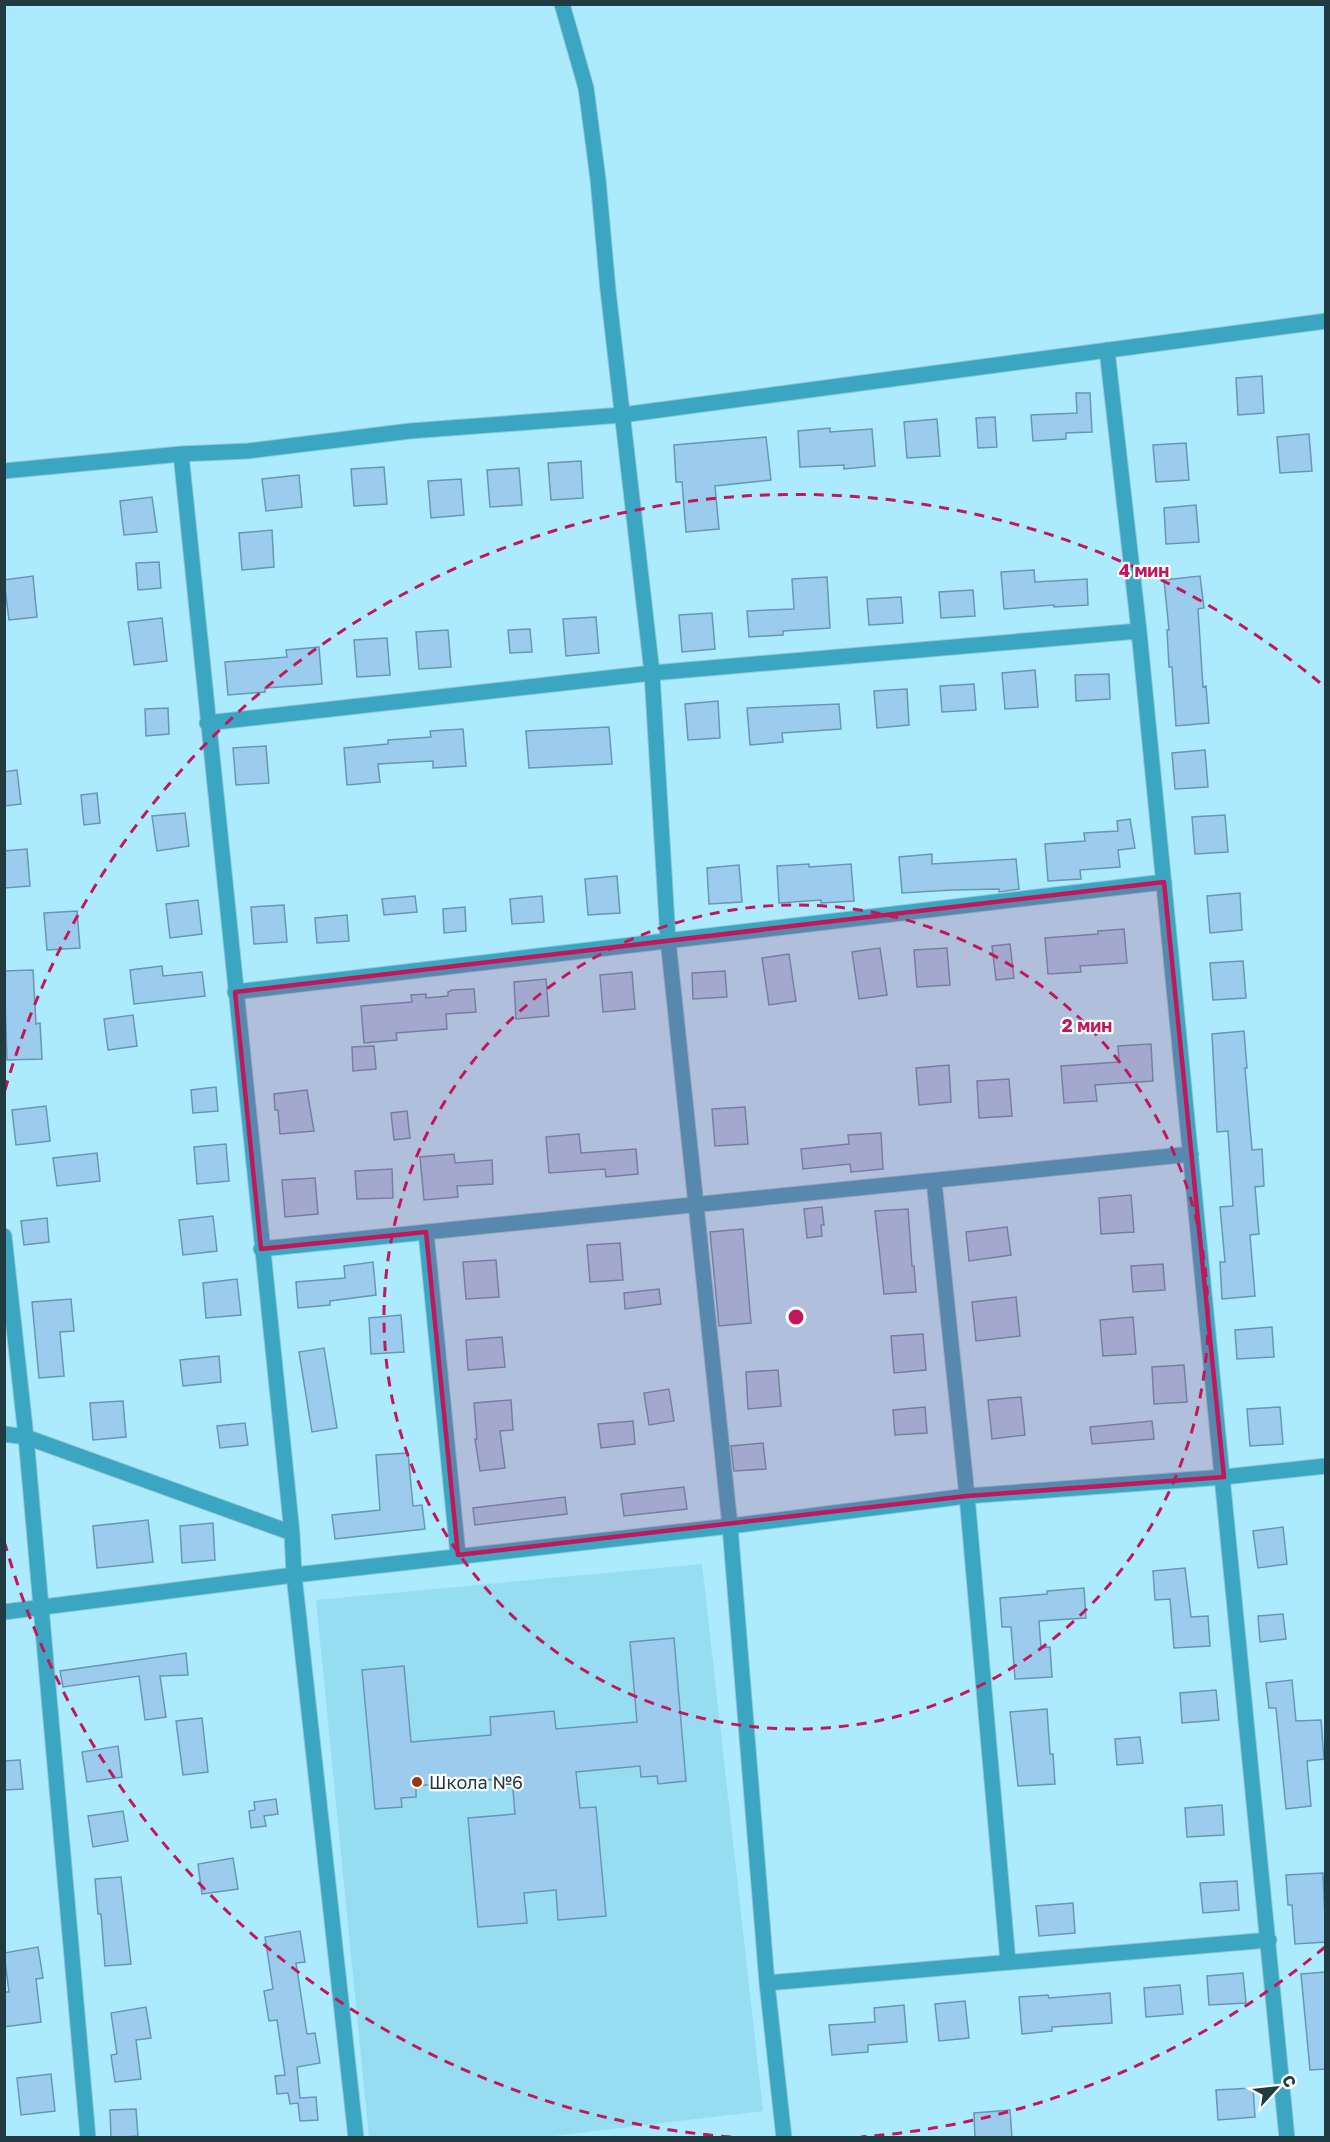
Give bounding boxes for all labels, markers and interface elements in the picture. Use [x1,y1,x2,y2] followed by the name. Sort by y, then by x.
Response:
[1119,559,1169,581] text: 4 мин
[1062,1014,1112,1036] text: 2 мин
[786,1307,806,1327] centre of rings
[429,1771,523,1793] place label: Школа №6
[410,1775,424,1789] marker: Школа №6
[1246,2058,1306,2118] north arrow
[1278,2072,1301,2091] text: С

